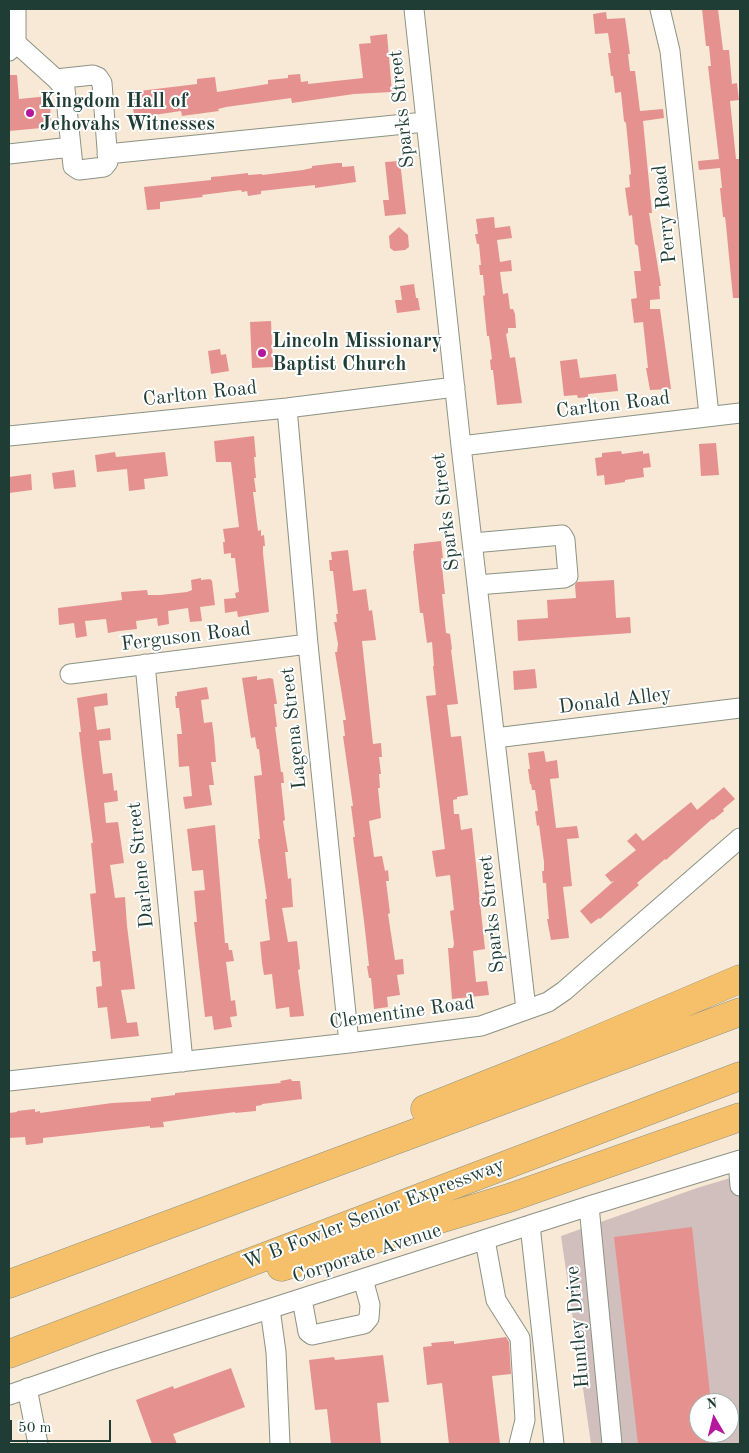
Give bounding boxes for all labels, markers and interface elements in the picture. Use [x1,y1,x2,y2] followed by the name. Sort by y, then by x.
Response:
[384,49,420,169] street label: Sparks Street
[40,90,215,137] place label: Kingdom Hall of Jehovahs Witnesses
[24,107,36,119] marker: Kingdom Hall of Jehovahs Witnesses
[648,164,682,264] street label: Perry Road
[272,330,442,377] place label: Lincoln Missionary Baptist Church
[256,347,268,359] marker: Lincoln Missionary Baptist Church
[142,376,258,412] street label: Carlton Road
[555,386,671,424] street label: Carlton Road
[427,452,465,572] street label: Sparks Street
[120,617,252,657] street label: Ferguson Road
[276,666,312,790] street label: Lagena Street
[557,682,673,720] street label: Donald Alley
[122,801,160,929] street label: Darlene Street
[474,854,510,974] street label: Sparks Street
[328,991,476,1035] street label: Clementine Road
[240,1153,508,1275] street label: W B Fowler Senior Expressway
[289,1219,445,1289] street label: Corporate Avenue
[561,1265,595,1389] street label: Huntley Drive
[689,1393,739,1443] north arrow
[706,1396,718,1412] text: N
[12,1410,114,1442] scale bar
[18,1421,52,1436] text: 50 m

